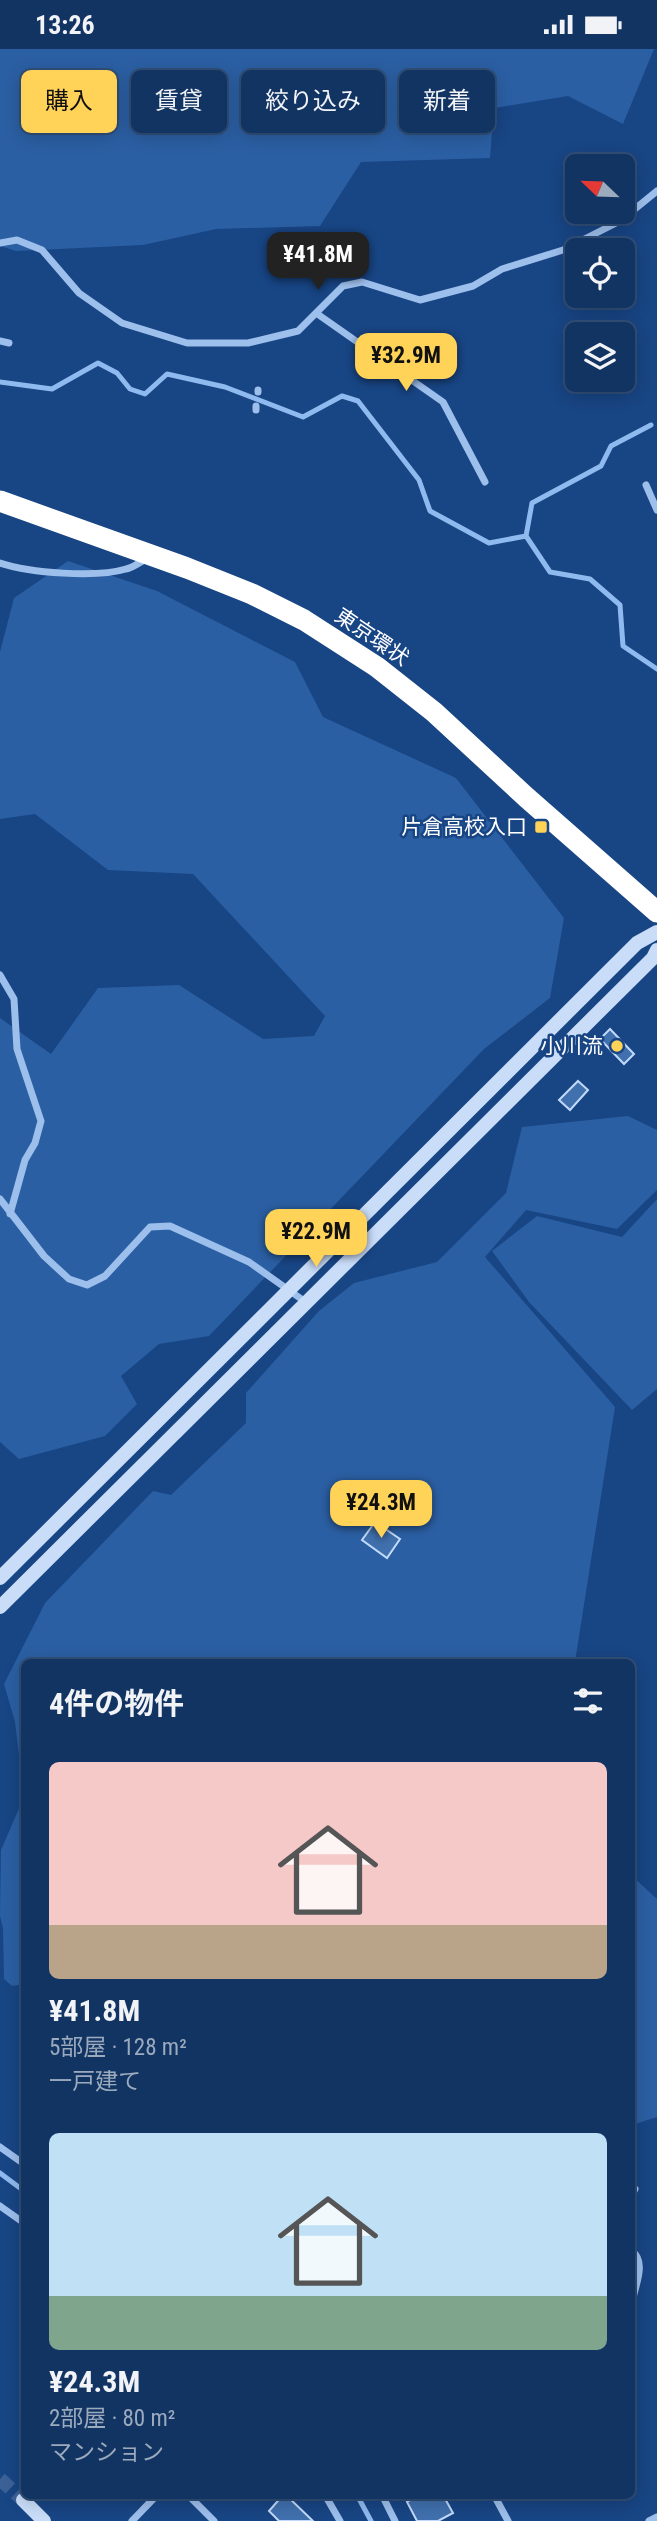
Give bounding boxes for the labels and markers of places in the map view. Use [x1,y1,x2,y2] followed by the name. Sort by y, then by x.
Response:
[261,233,375,292] pin: ¥41.8M
[349,333,463,393] pin: ¥32.9M
[401,815,527,839] place label: 片倉高校入口
[533,819,549,835] marker: 片倉高校入口
[540,1034,603,1058] place label: 小川流
[609,1038,625,1054] marker: 小川流
[259,1209,373,1269] pin: ¥22.9M
[324,1481,438,1540] pin: ¥24.3M

